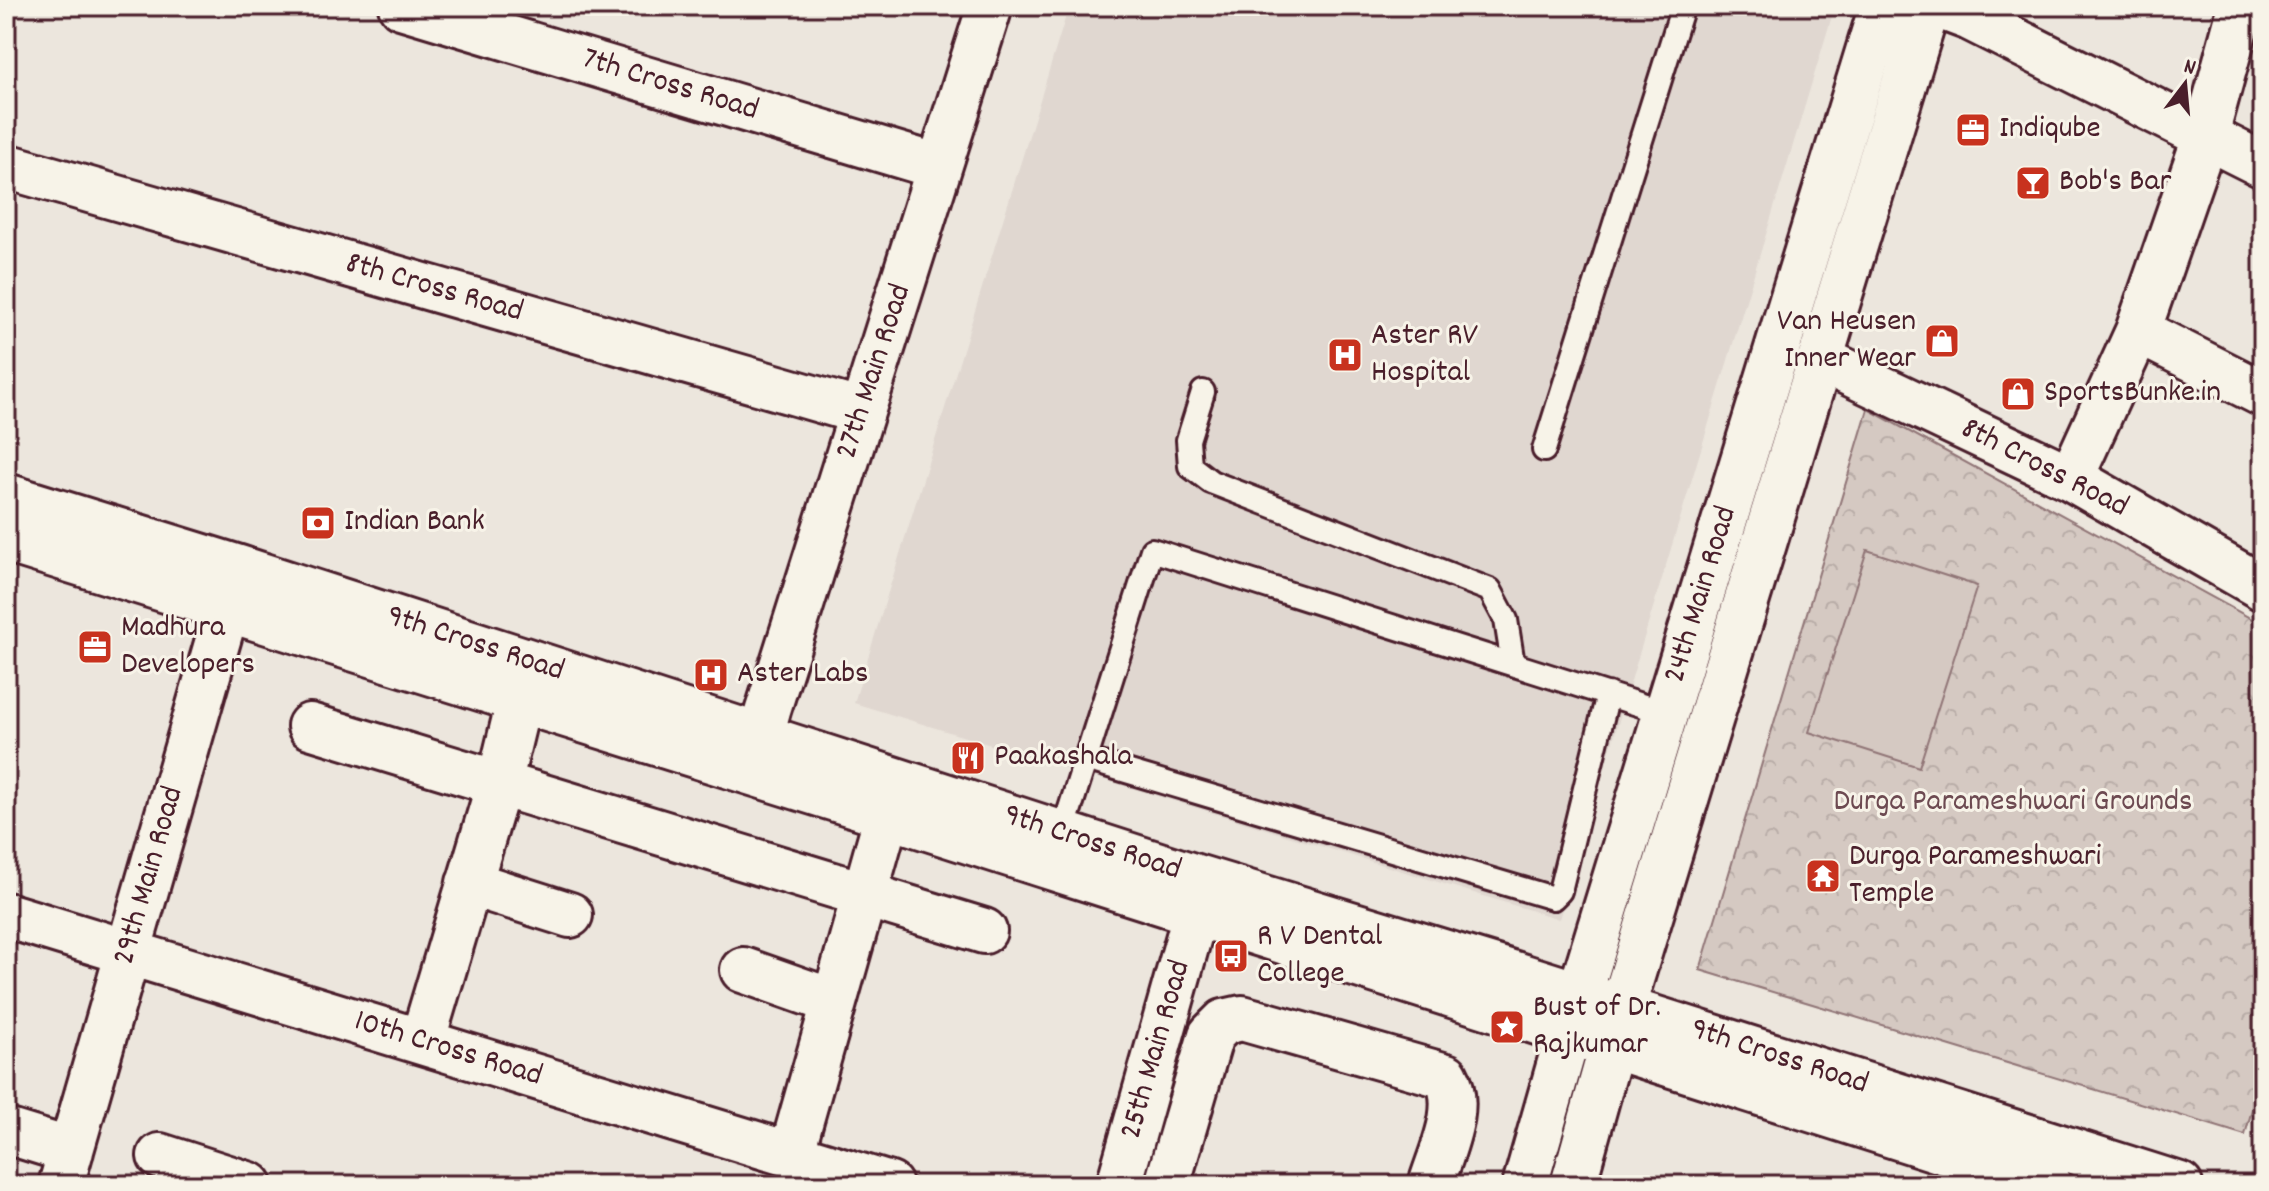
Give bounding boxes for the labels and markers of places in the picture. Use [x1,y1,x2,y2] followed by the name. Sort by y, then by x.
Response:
[1999,107,2101,153] place label: Indiqube
[1954,111,1992,149] office icon: Indiqube
[2059,160,2172,206] place label: Bob's Bar
[2014,164,2052,202] bar icon: Bob's Bar
[1777,300,1916,383] place label: Van Heusen Inner Wear
[1371,314,1479,397] place label: Aster RV Hospital
[1923,322,1961,360] shop icon: Van Heusen Inner Wear
[1326,336,1364,374] hospital icon: Aster RV Hospital
[2044,371,2221,417] place label: SportsBunke.in
[1999,375,2037,413] shop icon: SportsBunke.in
[344,500,485,546] place label: Indian Bank
[299,504,337,542] bank icon: Indian Bank
[121,606,255,689] place label: Madhura Developers
[76,628,114,666] office icon: Madhura Developers
[737,652,868,698] place label: Aster Labs
[692,656,730,694] hospital icon: Aster Labs
[994,735,1133,781] place label: Paakashala
[949,739,987,777] restaurant icon: Paakashala
[1849,835,2102,918] place label: Durga Parameshwari Temple
[1804,857,1842,895] temple icon: Durga Parameshwari Temple
[1257,915,1383,998] place label: R V Dental College
[1212,937,1250,975] bus stop icon: R V Dental College
[1533,986,1661,1069] place label: Bust of Dr. Rajkumar
[1488,1008,1526,1046] place icon: Bust of Dr. Rajkumar

